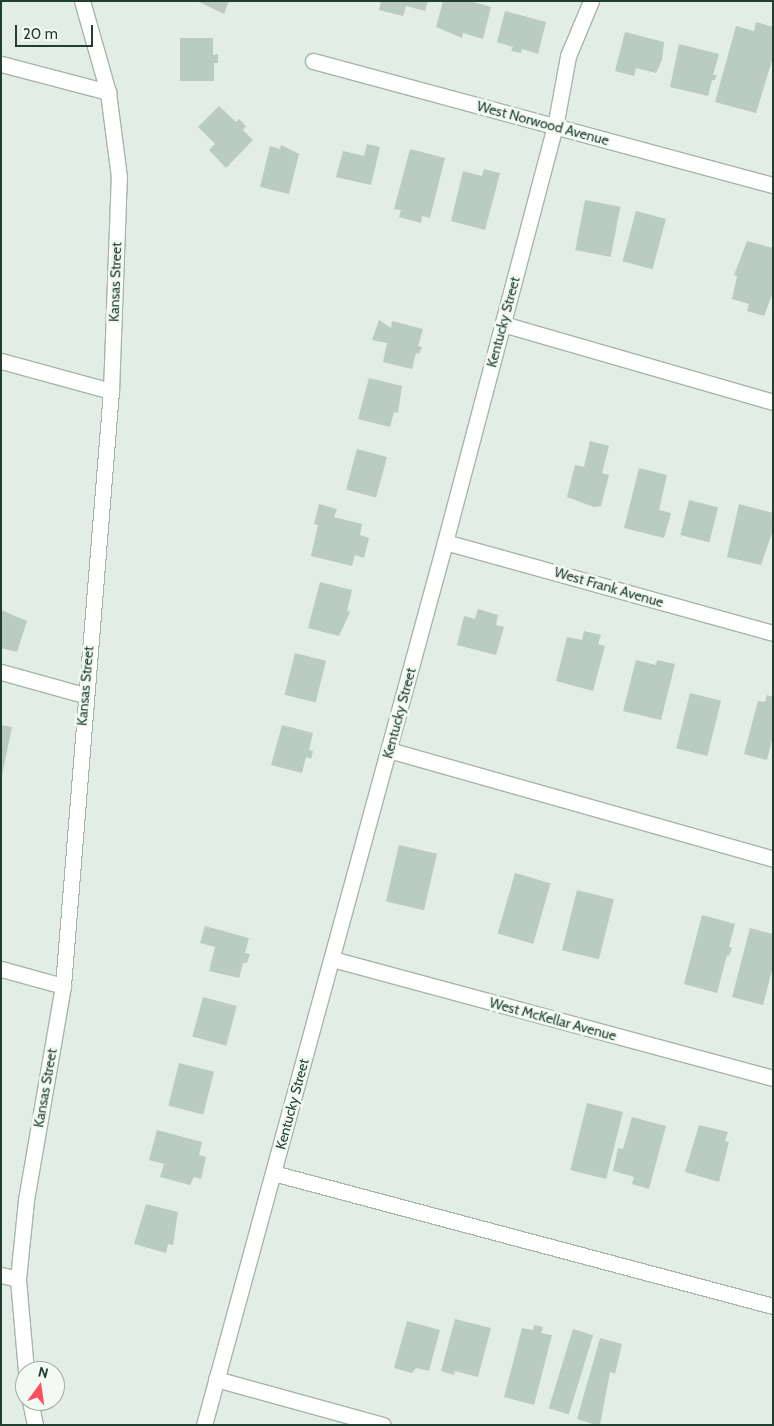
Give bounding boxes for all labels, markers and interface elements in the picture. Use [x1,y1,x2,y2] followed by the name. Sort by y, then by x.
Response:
[18,15,95,47] scale bar
[23,25,58,43] text: 20 m
[475,97,611,149] street label: West Norwood Avenue
[105,242,125,322] street label: Kansas Street
[483,275,523,369] street label: Kentucky Street
[552,563,666,611] street label: West Frank Avenue
[73,645,97,727] street label: Kansas Street
[379,666,419,760] street label: Kentucky Street
[488,994,618,1044] street label: West McKellar Avenue
[30,1047,60,1129] street label: Kansas Street
[272,1057,312,1151] street label: Kentucky Street
[15,1361,65,1411] north arrow
[36,1362,50,1382] text: N

